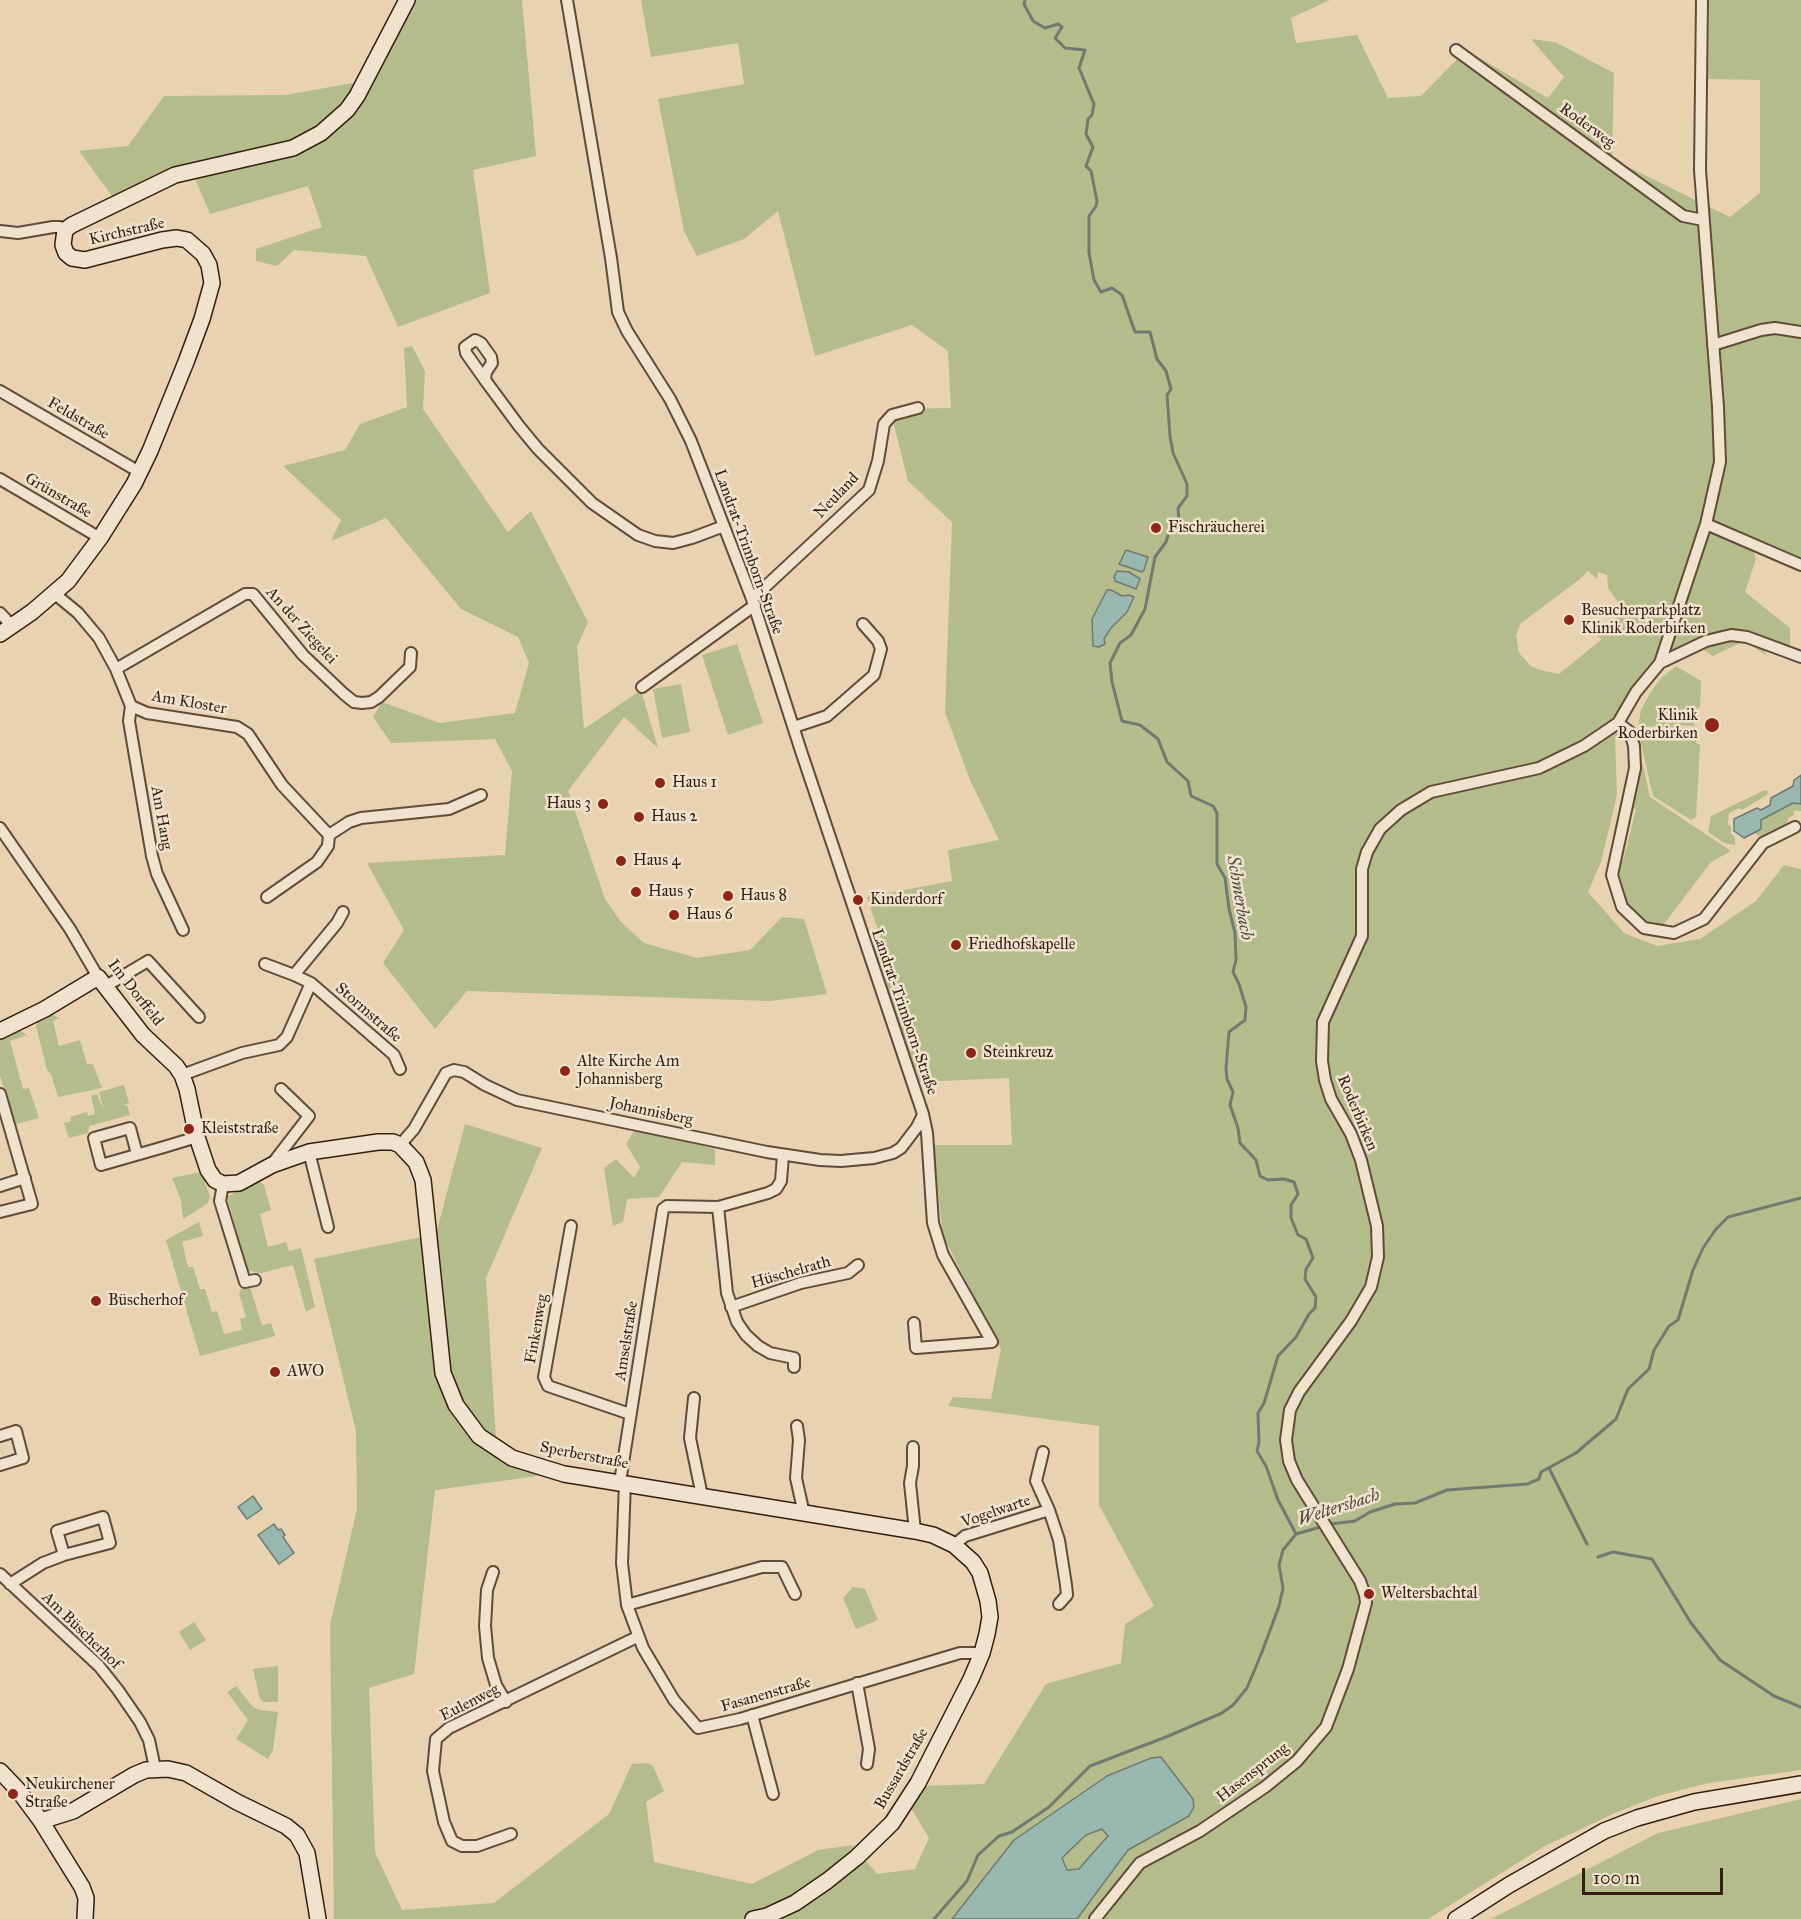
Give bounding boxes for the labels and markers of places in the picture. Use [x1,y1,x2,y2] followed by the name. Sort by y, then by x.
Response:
[1168,518,1265,538] place label: Fischräucherei
[1149,521,1163,535] marker: Fischräucherei
[1581,601,1706,639] place label: Besucherparkplatz Klinik Roderbirken
[1562,613,1576,627] marker: Besucherparkplatz Klinik Roderbirken
[1617,706,1698,744] place label: Klinik Roderbirken
[1703,716,1721,734] marker: Klinik Roderbirken
[672,773,717,793] place label: Haus 1
[653,776,667,790] marker: Haus 1
[546,794,591,814] place label: Haus 3
[596,797,610,811] marker: Haus 3
[651,807,697,827] place label: Haus 2
[632,810,646,824] marker: Haus 2
[633,851,680,871] place label: Haus 4
[614,854,628,868] marker: Haus 4
[648,882,694,902] place label: Haus 5
[629,885,643,899] marker: Haus 5
[740,886,787,906] place label: Haus 8
[721,889,735,903] marker: Haus 8
[870,890,943,910] place label: Kinderdorf
[851,893,865,907] marker: Kinderdorf
[686,905,733,925] place label: Haus 6
[667,908,681,922] marker: Haus 6
[968,935,1075,955] place label: Friedhofskapelle
[949,938,963,952] marker: Friedhofskapelle
[983,1043,1053,1063] place label: Steinkreuz
[964,1046,978,1060] marker: Steinkreuz
[577,1052,679,1090] place label: Alte Kirche Am Johannisberg
[558,1064,572,1078] marker: Alte Kirche Am Johannisberg
[201,1119,278,1139] place label: Kleiststraße
[182,1122,196,1136] marker: Kleiststraße
[108,1291,183,1311] place label: Büscherhof
[89,1294,103,1308] marker: Büscherhof
[287,1362,324,1382] place label: AWO
[268,1365,282,1379] marker: AWO
[1381,1584,1477,1604] place label: Weltersbachtal
[1362,1587,1376,1601] marker: Weltersbachtal
[25,1775,115,1813] place label: Neukirchener Straße
[6,1787,20,1801] marker: Neukirchener Straße

